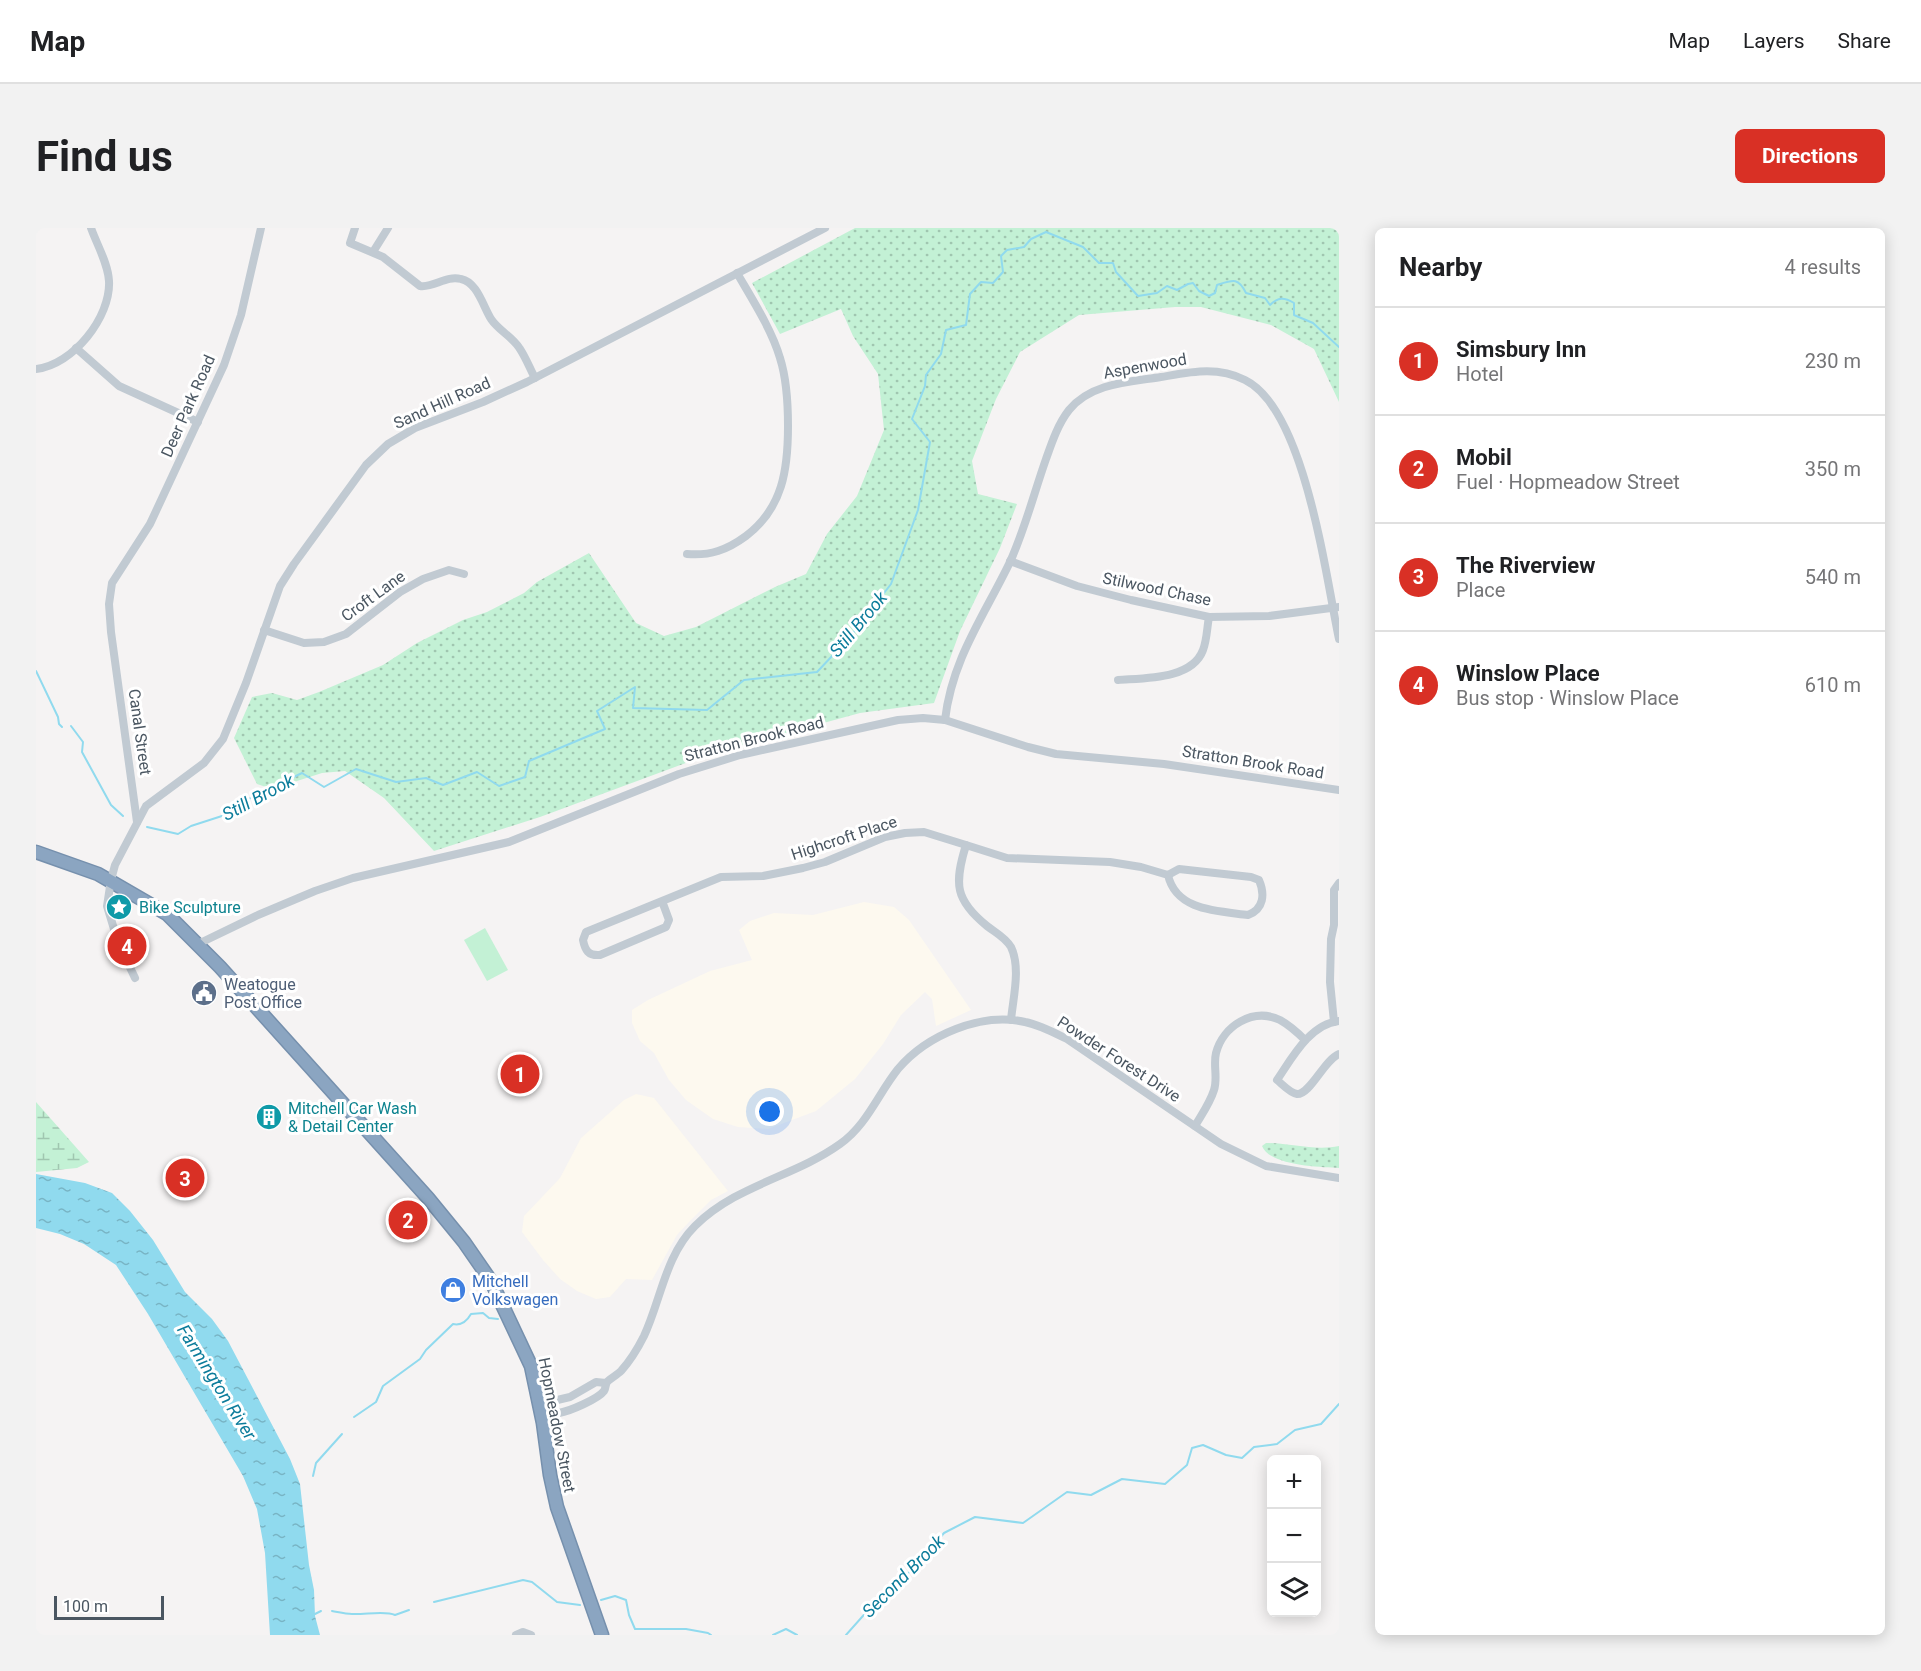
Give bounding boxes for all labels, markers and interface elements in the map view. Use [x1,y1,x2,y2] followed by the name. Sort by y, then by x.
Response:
[30,25,85,58] text: Map
[1668,29,1710,53] text: Map
[1743,29,1804,53] text: Layers
[1837,29,1891,53] text: Share
[1735,129,1885,183] button: Directions
[36,132,173,181] text: Find us
[1399,252,1482,282] text: Nearby
[1785,255,1861,279] text: 4 results
[1456,337,1586,362] text: Simsbury Inn
[1102,349,1188,383] street label: Aspenwood
[1413,349,1424,373] text: 1
[1805,349,1861,373] text: 230 m
[157,352,219,460] street label: Deer Park Road
[1456,362,1504,386] text: Hotel
[391,373,493,433] street label: Sand Hill Road
[1456,445,1512,470] text: Mobil
[1413,457,1424,481] text: 2
[1805,457,1861,481] text: 350 m
[1456,470,1680,494] text: Fuel · Hopmeadow Street
[1456,553,1595,578] text: The Riverview
[1413,565,1424,589] text: 3
[1805,565,1861,589] text: 540 m
[337,567,409,625] street label: Croft Lane
[1101,568,1213,610] street label: Stilwood Chase
[1456,578,1505,602] text: Place
[825,586,892,661] water label: Still Brook
[1456,661,1600,686] text: Winslow Place
[1413,673,1424,697] text: 4
[1805,673,1861,697] text: 610 m
[1456,686,1679,710] text: Bus stop · Winslow Place
[125,688,155,776] street label: Canal Street
[682,712,826,766] street label: Stratton Brook Road
[1181,741,1325,783] street label: Stratton Brook Road
[218,769,299,825] water label: Still Brook
[789,812,899,864] street label: Highcroft Place
[104,892,134,922] place icon: Bike Sculpture
[139,898,241,917] place label: Bike Sculpture
[108,924,146,968] pin: 4
[224,975,302,1012] place label: Weatogue Post Office
[189,978,219,1008] public building icon: Weatogue Post Office
[1054,1012,1184,1106] street label: Powder Forest Drive
[500,1052,540,1096] pin: 1
[755,1097,784,1126] your location
[288,1099,417,1136] place label: Mitchell Car Wash & Detail Center
[254,1102,284,1132] building icon: Mitchell Car Wash & Detail Center
[166,1156,204,1200] pin: 3
[388,1198,428,1242] pin: 2
[472,1272,558,1309] place label: Mitchell Volkswagen
[438,1275,468,1305] shop icon: Mitchell Volkswagen
[173,1321,261,1444] water label: Farmington River
[535,1356,579,1494] street label: Hopmeadow Street
[1267,1455,1321,1617] map controls
[1267,1455,1321,1509] button: +
[1267,1509,1321,1563] button: −
[857,1530,949,1622] water label: Second Brook
[1267,1563,1321,1617] button: layers
[54,1593,164,1620] scale bar
[63,1597,108,1616] text: 100 m

